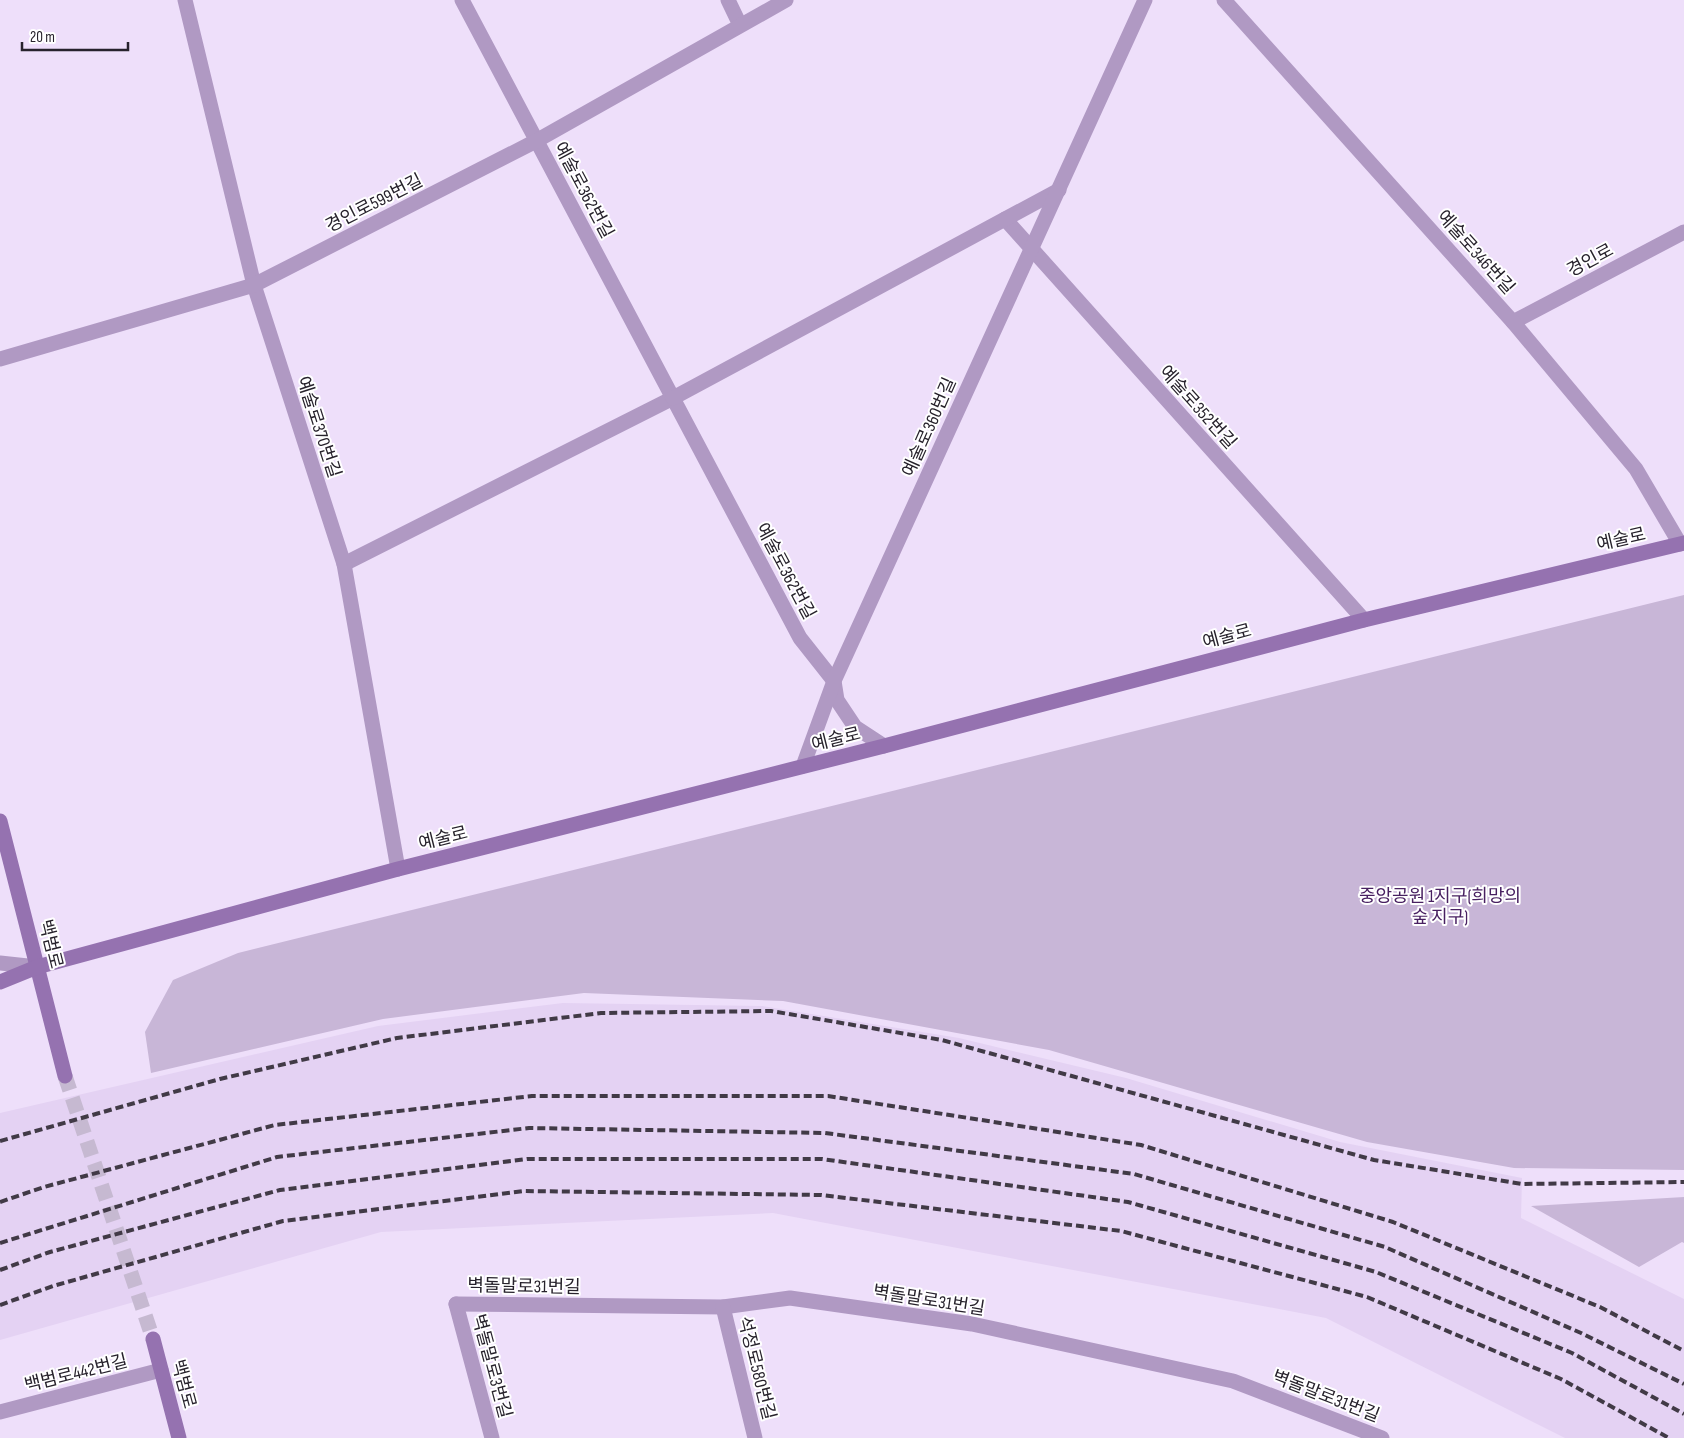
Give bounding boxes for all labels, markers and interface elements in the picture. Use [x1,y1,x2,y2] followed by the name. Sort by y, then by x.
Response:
[22,20,129,52] scale bar
[30,28,55,47] text: 20 m
[549,139,618,242] street label: 예술로362번길
[322,170,426,237] street label: 경인로599번길
[1432,206,1519,299] street label: 예술로346번길
[1563,240,1617,281] street label: 경인로
[1155,361,1241,453] street label: 예술로352번길
[292,374,345,481] street label: 예술로370번길
[898,374,961,480] street label: 예술로360번길
[751,520,820,623] street label: 예술로362번길
[1595,524,1648,555] street label: 예술로
[1200,620,1254,653] street label: 예술로
[809,723,863,756] street label: 예술로
[416,822,470,855] street label: 예술로
[1359,886,1521,928] park label: 중앙공원 1지구(희망의 숲 지구)
[34,917,67,971] street label: 백범로
[467,1275,581,1298] street label: 벽돌말로31번길
[871,1281,986,1320] street label: 벽돌말로31번길
[468,1312,515,1420] street label: 벽돌말로3번길
[734,1314,780,1422] street label: 석정로580번길
[22,1351,130,1396] street label: 백범로442번길
[167,1357,200,1411] street label: 백범로
[1269,1366,1382,1427] street label: 벽돌말로31번길

